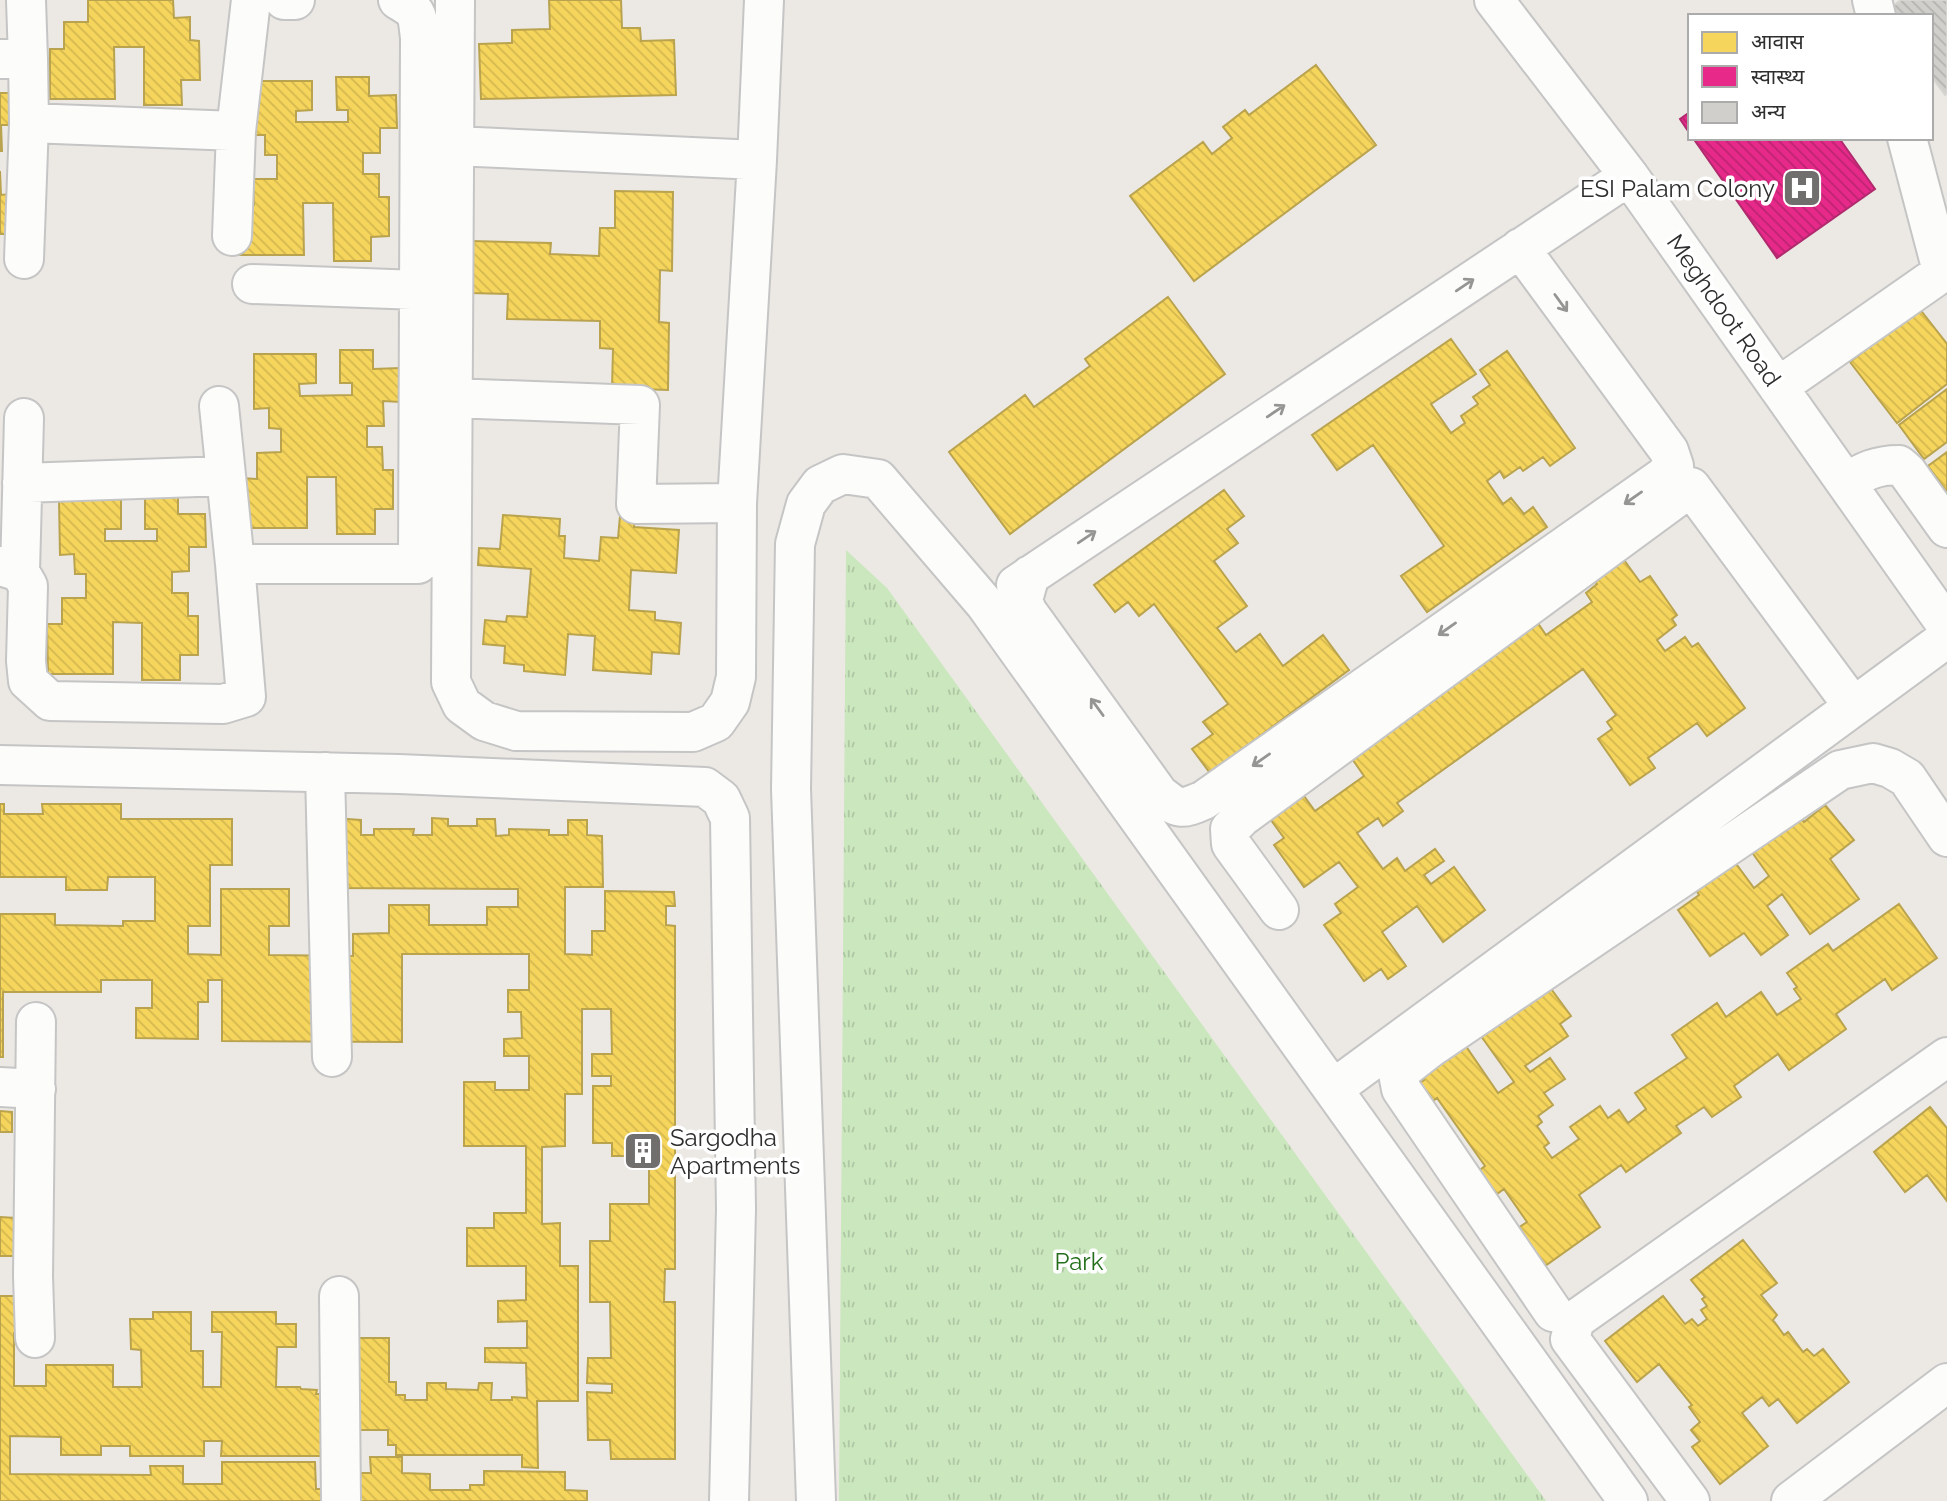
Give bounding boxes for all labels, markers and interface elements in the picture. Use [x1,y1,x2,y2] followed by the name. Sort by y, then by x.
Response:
[1688,14,1933,140] legend
[1751,29,1805,54] text: आवास
[1751,64,1805,89] text: स्वास्थ्य
[1751,99,1786,124] text: अन्य
[1781,167,1823,209] hospital icon: ESI Palam Colony
[1580,174,1775,203] place label: ESI Palam Colony
[1661,228,1787,392] street label: Meghdoot Road
[1455,278,1474,292] one-way arrow
[1553,293,1568,312] one-way arrow
[1266,404,1285,418] one-way arrow
[1624,491,1643,505] one-way arrow
[1076,530,1096,544] one-way arrow
[1438,622,1457,636] one-way arrow
[1089,698,1104,717] one-way arrow
[1252,753,1271,767] one-way arrow
[670,1123,800,1180] place label: Sargodha Apartments
[622,1130,664,1172] building icon: Sargodha Apartments
[1054,1247,1104,1276] park label: Park

